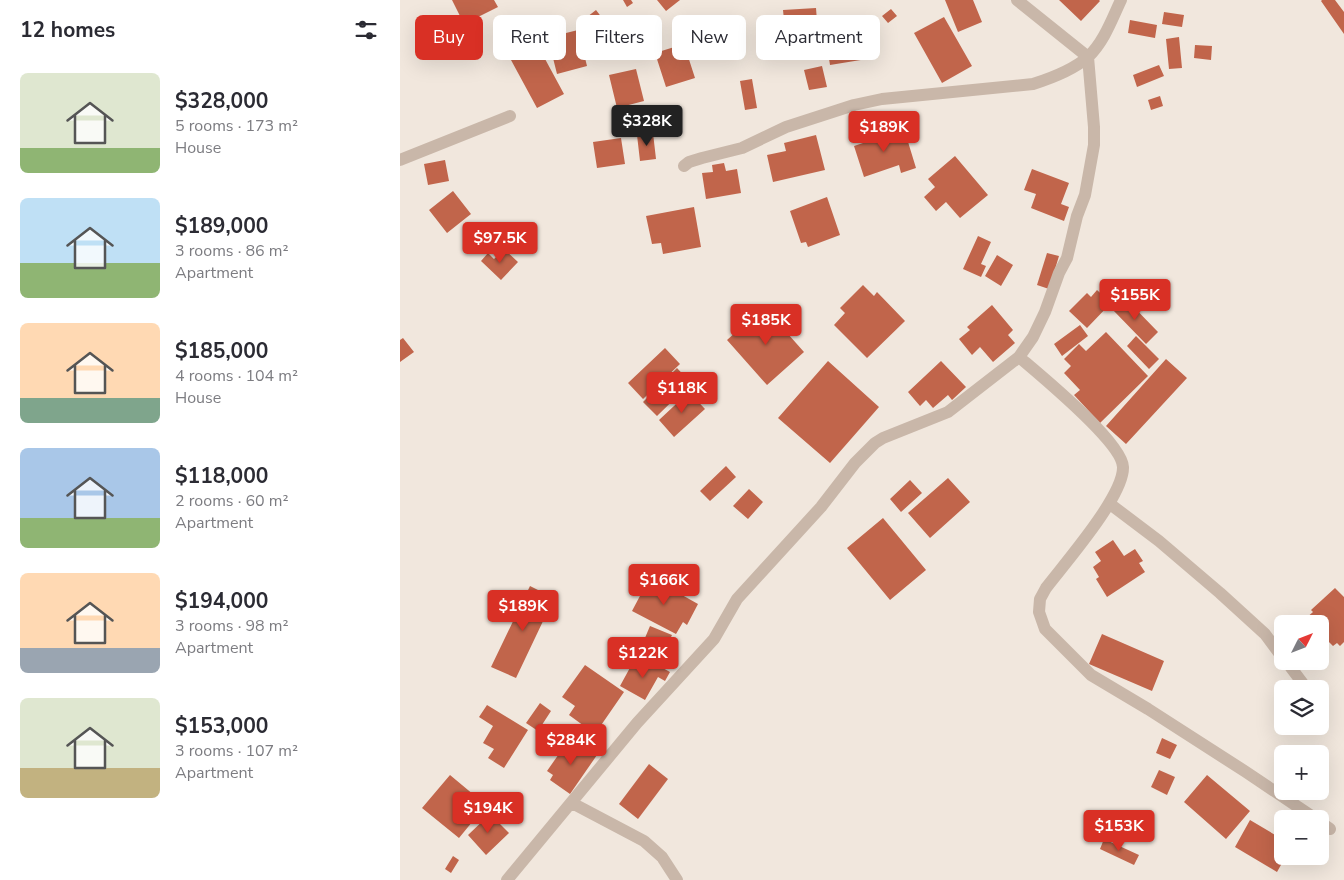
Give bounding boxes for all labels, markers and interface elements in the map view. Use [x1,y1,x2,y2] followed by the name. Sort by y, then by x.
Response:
[415,15,483,60] chip: Buy
[493,15,566,60] chip: Rent
[576,15,662,60] chip: Filters
[672,15,746,60] chip: New
[756,15,880,60] chip: Apartment
[20,16,115,44] text: 12 homes
[352,16,380,44] icon: filters
[175,87,268,115] text: $328,000
[60,93,120,153] icon: home
[612,104,682,147] pin: $328K
[622,110,672,132] text: $328K
[849,110,919,153] pin: $189K
[175,115,298,137] text: 5 rooms · 173 m²
[859,116,909,138] text: $189K
[175,137,221,159] text: House
[175,212,268,240] text: $189,000
[60,218,120,278] icon: home
[459,222,541,264] pin: $97.5K
[474,227,527,249] text: $97.5K
[175,240,288,262] text: 3 rooms · 86 m²
[175,262,253,284] text: Apartment
[1100,278,1170,321] pin: $155K
[1110,284,1160,306] text: $155K
[731,304,801,346] pin: $185K
[741,309,791,331] text: $185K
[175,337,268,365] text: $185,000
[60,343,120,403] icon: home
[175,365,298,387] text: 4 rooms · 104 m²
[647,372,717,414] pin: $118K
[657,377,707,399] text: $118K
[175,387,221,409] text: House
[175,462,268,490] text: $118,000
[60,468,120,528] icon: home
[175,490,288,512] text: 2 rooms · 60 m²
[175,512,253,534] text: Apartment
[629,564,699,606] pin: $166K
[639,569,689,591] text: $166K
[175,587,268,615] text: $194,000
[488,590,558,632] pin: $189K
[60,593,120,653] icon: home
[498,595,548,617] text: $189K
[175,615,288,637] text: 3 rooms · 98 m²
[1274,615,1329,670] north arrow
[1274,615,1329,865] map controls
[608,636,678,679] pin: $122K
[175,637,253,659] text: Apartment
[618,642,668,664] text: $122K
[1274,680,1329,735] button: layers
[175,712,268,740] text: $153,000
[60,718,120,778] icon: home
[536,724,606,766] pin: $284K
[546,729,596,751] text: $284K
[175,740,298,762] text: 3 rooms · 107 m²
[1274,745,1329,800] button: +
[175,762,253,784] text: Apartment
[453,792,523,834] pin: $194K
[463,797,513,819] text: $194K
[1084,810,1154,852] pin: $153K
[1274,810,1329,865] button: −
[1094,815,1144,837] text: $153K

